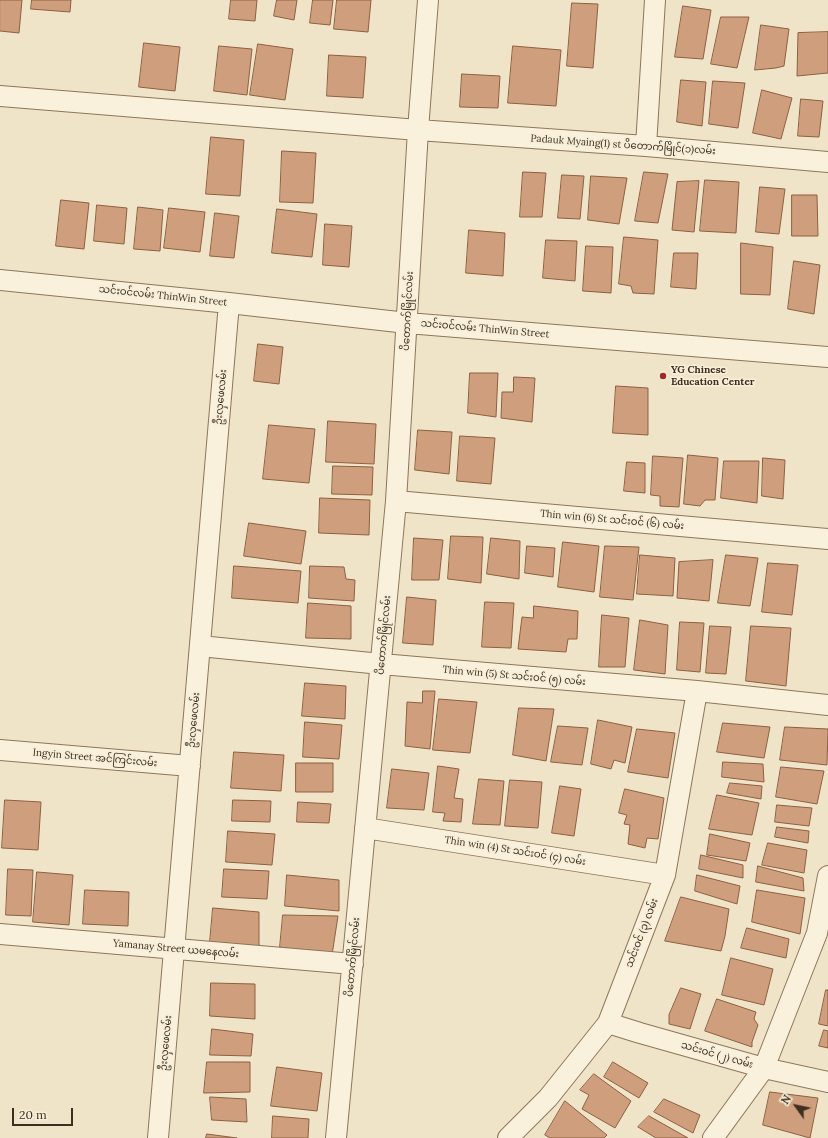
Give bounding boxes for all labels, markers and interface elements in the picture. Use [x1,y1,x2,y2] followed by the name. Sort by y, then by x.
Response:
[530,133,716,157] street label: Padauk Myaing(1) st ပိတောက်မြိုင်(၁)လမ်း
[400,271,416,351] street label: ပိတောက်မြိုင်လမ်း
[98,283,228,309] street label: သင်းဝင်လမ်း ThinWin Street
[420,317,550,341] street label: သင်းဝင်လမ်း ThinWin Street
[671,364,755,388] place label: YG Chinese Education Center
[213,369,229,425] street label: ဦးလှဖေလမ်း
[658,371,668,381] marker: YG Chinese Education Center
[540,508,684,532] street label: Thin win (6) St သင်းဝင် (၆) လမ်း
[375,595,393,675] street label: ပိတောက်မြိုင်လမ်း
[442,664,586,688] street label: Thin win (5) St သင်းဝင် (၅) လမ်း
[186,692,202,748] street label: ဦးလှဖေလမ်း
[32,747,158,769] street label: Ingyin Street အင်ကြင်းလမ်း
[444,834,586,868] street label: Thin win (4) St သင်းဝင် (၄) လမ်း
[623,897,661,969] street label: သင်းဝင် (၃) လမ်း
[344,917,362,997] street label: ပိတောက်မြိုင်လမ်း
[112,938,240,960] street label: Yamanay Street ယမနေလမ်း
[158,1015,174,1071] street label: ဦးလှဖေလမ်း
[680,1039,754,1071] street label: သင်းဝင် (၂) လမ်း
[776,1086,816,1126] north arrow
[778,1092,794,1107] text: N
[14,1100,75,1126] scale bar
[19,1107,47,1122] text: 20 m

